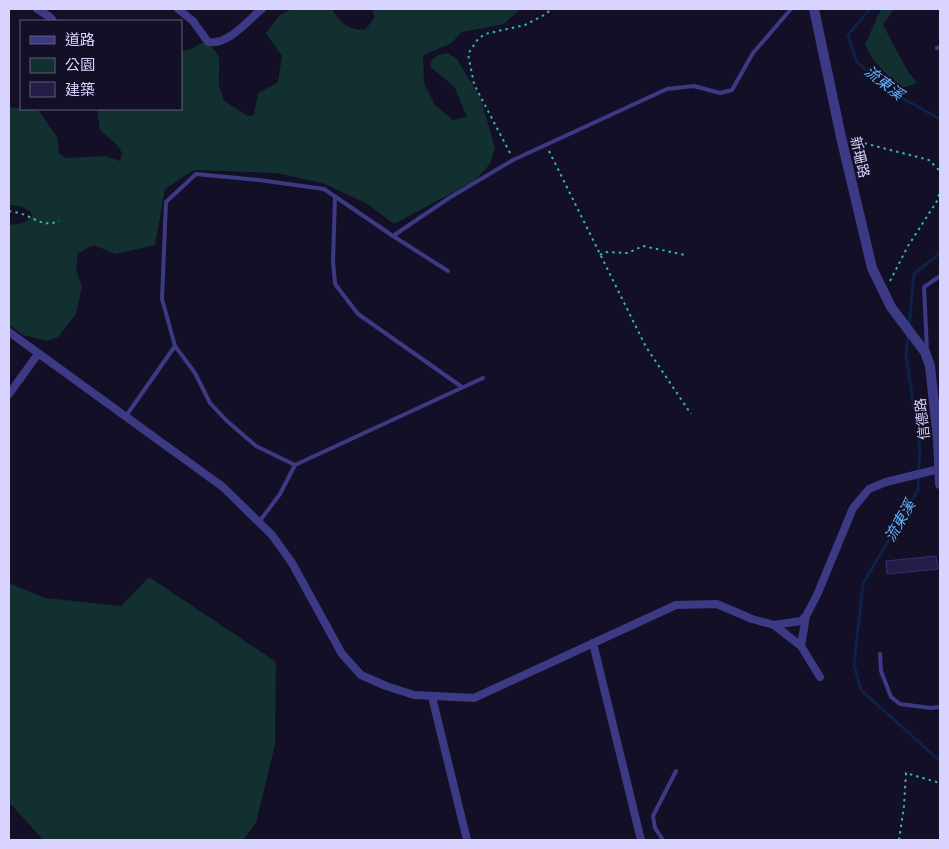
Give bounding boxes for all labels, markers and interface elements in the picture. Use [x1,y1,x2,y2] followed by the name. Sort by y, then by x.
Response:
[20,20,182,110] legend
[65,31,95,49] text: 道路
[65,56,95,74] text: 公園
[861,62,909,105] water label: 流東溪
[65,81,95,99] text: 建築
[847,135,873,179] street label: 新珊路
[912,397,932,441] street label: 信德路
[881,495,920,545] water label: 流東溪

